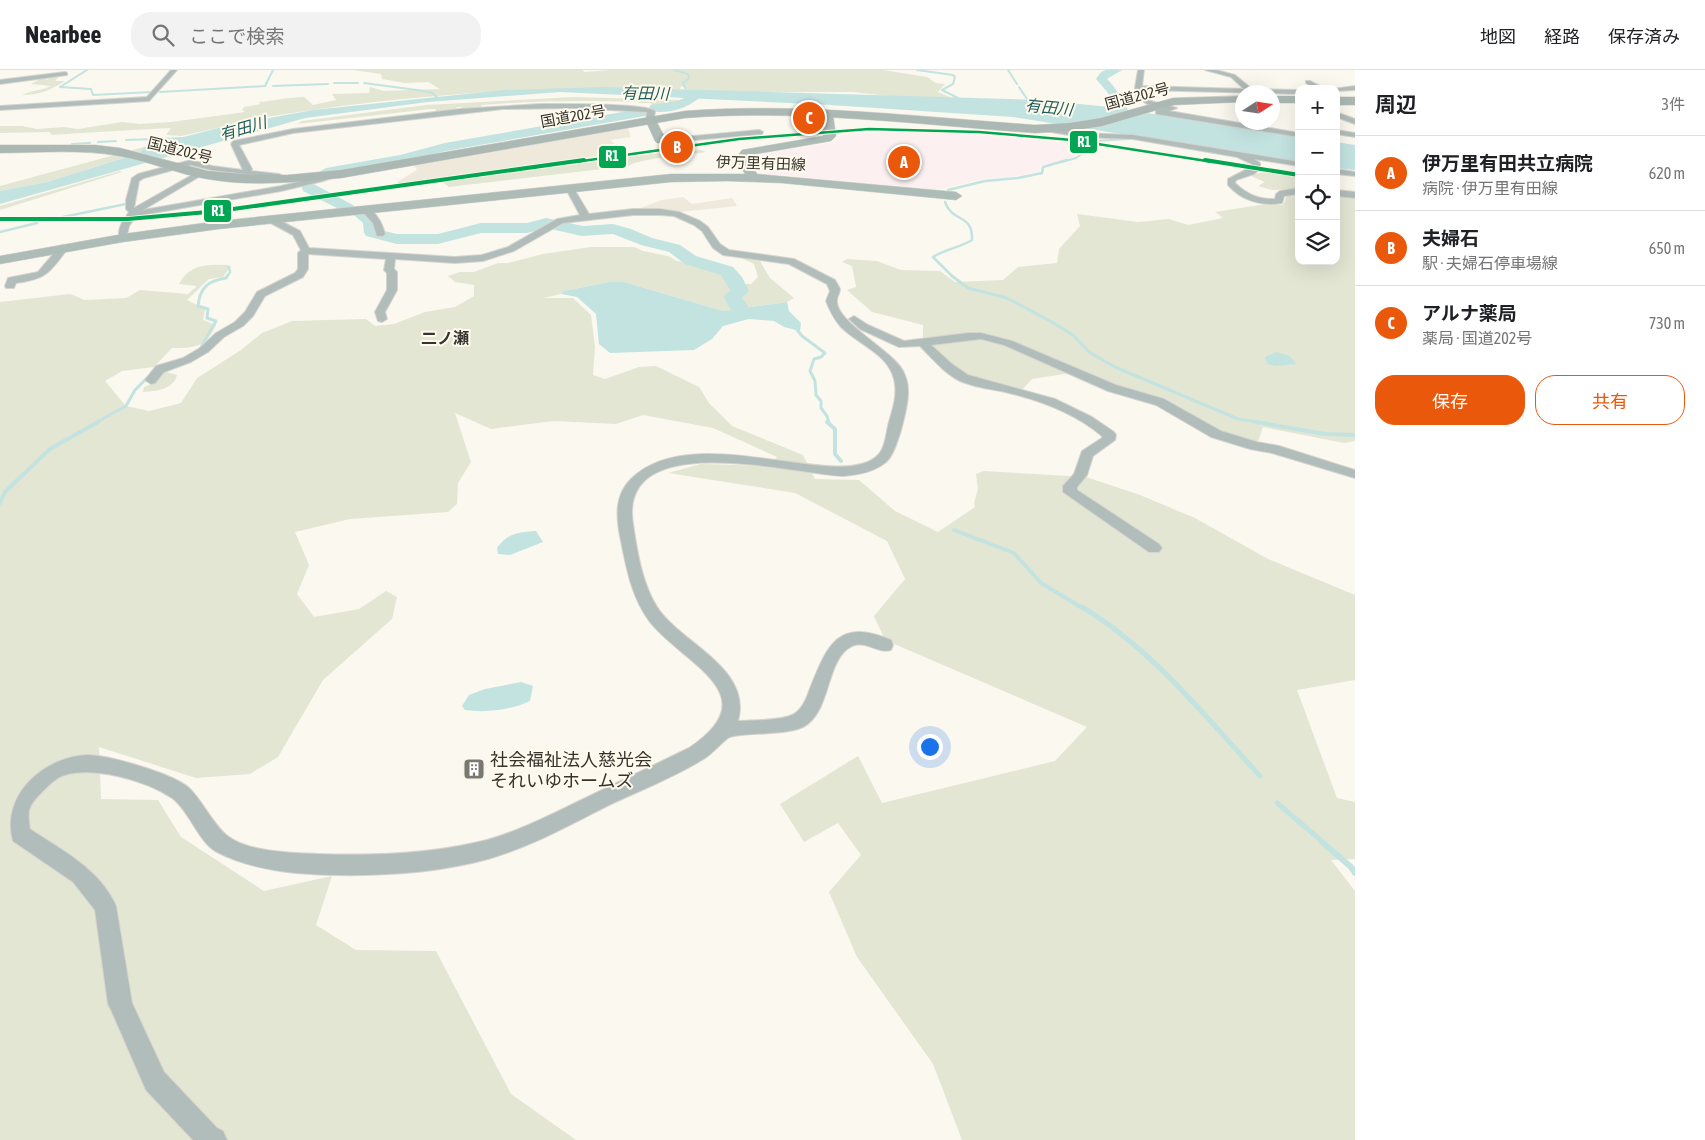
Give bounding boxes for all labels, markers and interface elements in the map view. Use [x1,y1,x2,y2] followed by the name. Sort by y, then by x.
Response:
[131,12,481,57] search box
[25,21,101,48] text: Nearbee
[149,21,177,49] icon: search
[189,25,284,47] text: ここで検索
[1480,26,1516,47] text: 地図
[1544,26,1580,47] text: 経路
[1608,26,1680,47] text: 保存済み
[1103,79,1171,113] street label: 国道202号
[621,84,671,102] water label: 有田川
[1235,85,1280,130] north arrow
[1295,85,1340,265] map controls
[1295,85,1340,130] button: +
[1375,92,1417,116] text: 周辺
[1661,95,1685,113] text: 3件
[1024,96,1076,119] water label: 有田川
[793,99,825,137] pin: C
[539,102,607,130] street label: 国道202号
[217,112,270,143] water label: 有田川
[661,128,693,166] pin: B
[1069,130,1098,154] line badge: R1
[1295,130,1340,175] button: −
[146,134,214,166] street label: 国道202号
[1077,134,1091,150] text: R1
[888,143,920,181] pin: A
[598,145,627,169] line badge: R1
[605,148,619,164] text: R1
[1422,152,1593,174] text: 伊万里有田共立病院
[716,153,806,173] street label: 伊万里有田線
[1387,164,1395,182] text: A
[1649,164,1685,182] text: 620 m
[1295,175,1340,220] button: locate
[1422,179,1558,197] text: 病院 · 伊万里有田線
[203,199,232,223] line badge: R1
[211,203,225,219] text: R1
[1295,220,1340,265] button: layers
[1422,227,1479,249] text: 夫婦石
[1387,239,1395,257] text: B
[1649,239,1685,257] text: 650 m
[1422,254,1558,272] text: 駅 · 夫婦石停車場線
[1422,302,1517,324] text: アルナ薬局
[1387,314,1395,332] text: C
[1649,314,1685,332] text: 730 m
[421,329,469,347] district label: 二ノ瀬
[1422,329,1532,347] text: 薬局 · 国道202号
[1375,375,1525,425] button: 保存
[1535,375,1685,425] button: 共有
[917,734,943,760] your location
[490,749,652,791] place label: 社会福祉法人慈光会 それいゆホームズ
[462,757,486,781] building icon: 社会福祉法人慈光会 それいゆホームズ

